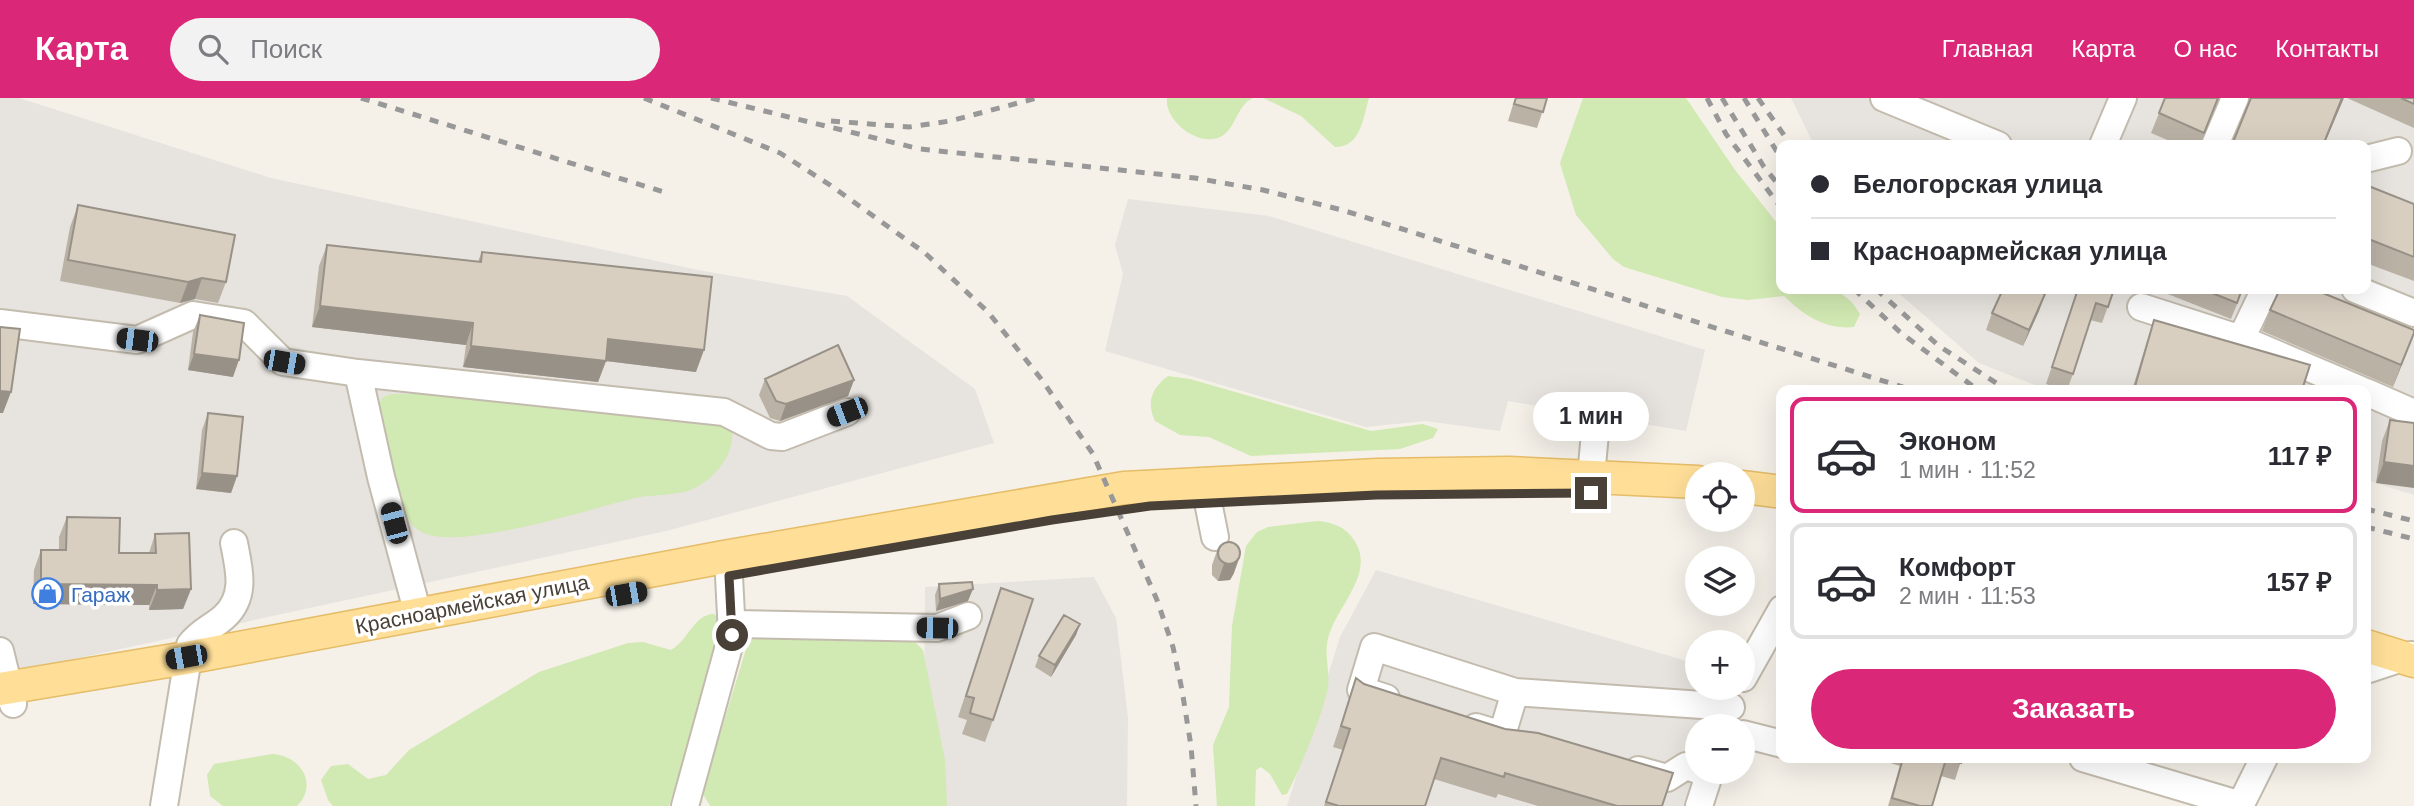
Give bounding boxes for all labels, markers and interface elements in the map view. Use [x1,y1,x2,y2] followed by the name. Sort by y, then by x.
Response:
[170,18,660,81] search box
[35,30,128,67] text: Карта
[194,30,232,68] icon: search
[250,34,322,64] text: Поиск
[1942,35,2033,62] text: Главная
[2071,35,2135,62] text: Карта
[2173,35,2237,62] text: О нас
[2275,35,2379,62] text: Контакты
[1853,169,2102,199] text: Белогорская улица
[1853,236,2167,266] text: Красноармейская улица
[115,327,160,353] car
[262,348,307,376] car
[1533,392,1649,440] callout: 1 мин
[824,395,871,429] car
[1559,403,1623,429] text: 1 мин
[1815,424,1878,487] icon: car
[1899,426,1997,456] text: Эконом
[2268,441,2332,471] text: 117 ₽
[1899,457,2036,483] text: 1 мин · 11:52
[1685,462,1755,784] map controls
[1685,462,1755,532] button: locate
[1575,477,1607,509] route end
[379,500,410,546] car
[1685,546,1755,616] button: layers
[1815,550,1878,613] icon: car
[1899,552,2016,582] text: Комфорт
[2266,567,2332,597] text: 157 ₽
[353,570,591,638] street label: Красноармейская улица
[31,577,65,611] shop icon: Гараж
[604,580,649,608] car
[71,583,130,606] place label: Гараж
[1899,583,2036,609] text: 2 мин · 11:53
[916,617,959,639] car
[716,619,748,651] route start
[1685,630,1755,700] button: +
[164,643,209,671] car
[1811,669,2336,749] button: Заказать
[1685,714,1755,784] button: −

